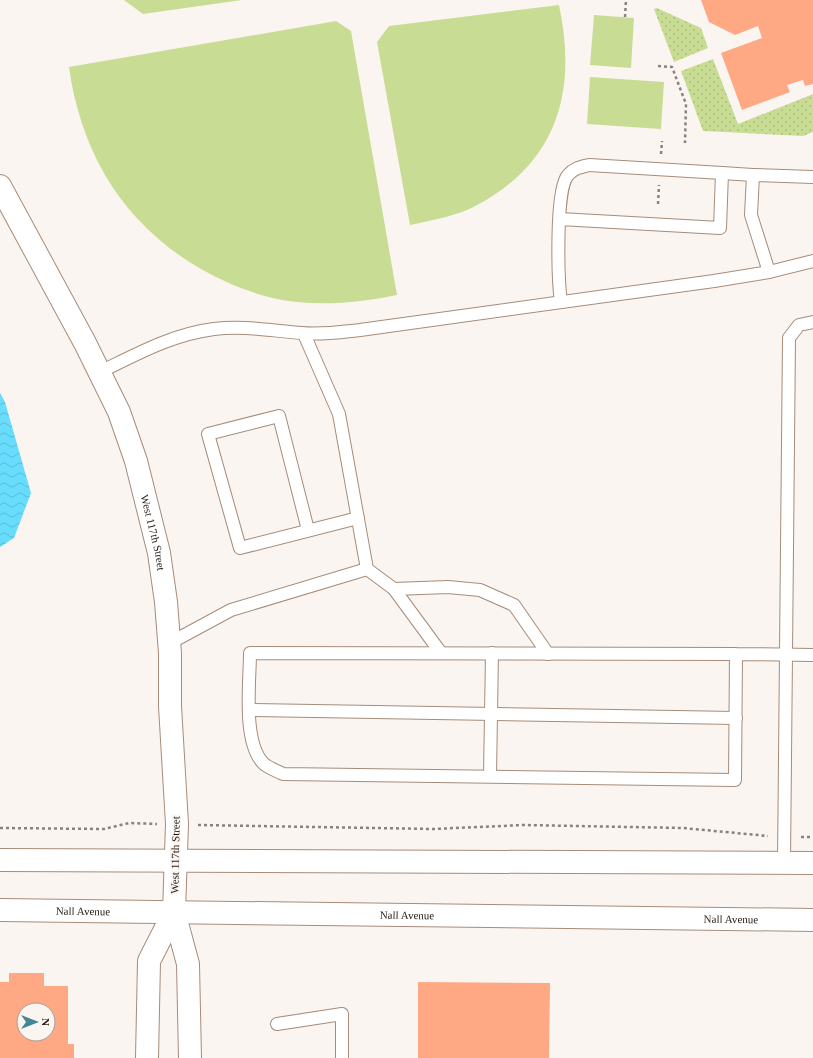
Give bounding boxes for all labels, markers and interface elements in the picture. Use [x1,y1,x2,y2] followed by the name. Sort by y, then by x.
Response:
[139,493,167,571] street label: West 117th Street
[168,816,182,894] street label: West 117th Street
[56,905,110,917] street label: Nall Avenue
[380,909,434,921] street label: Nall Avenue
[704,913,758,925] street label: Nall Avenue
[16,1002,56,1042] north arrow
[40,1018,52,1026] text: N

